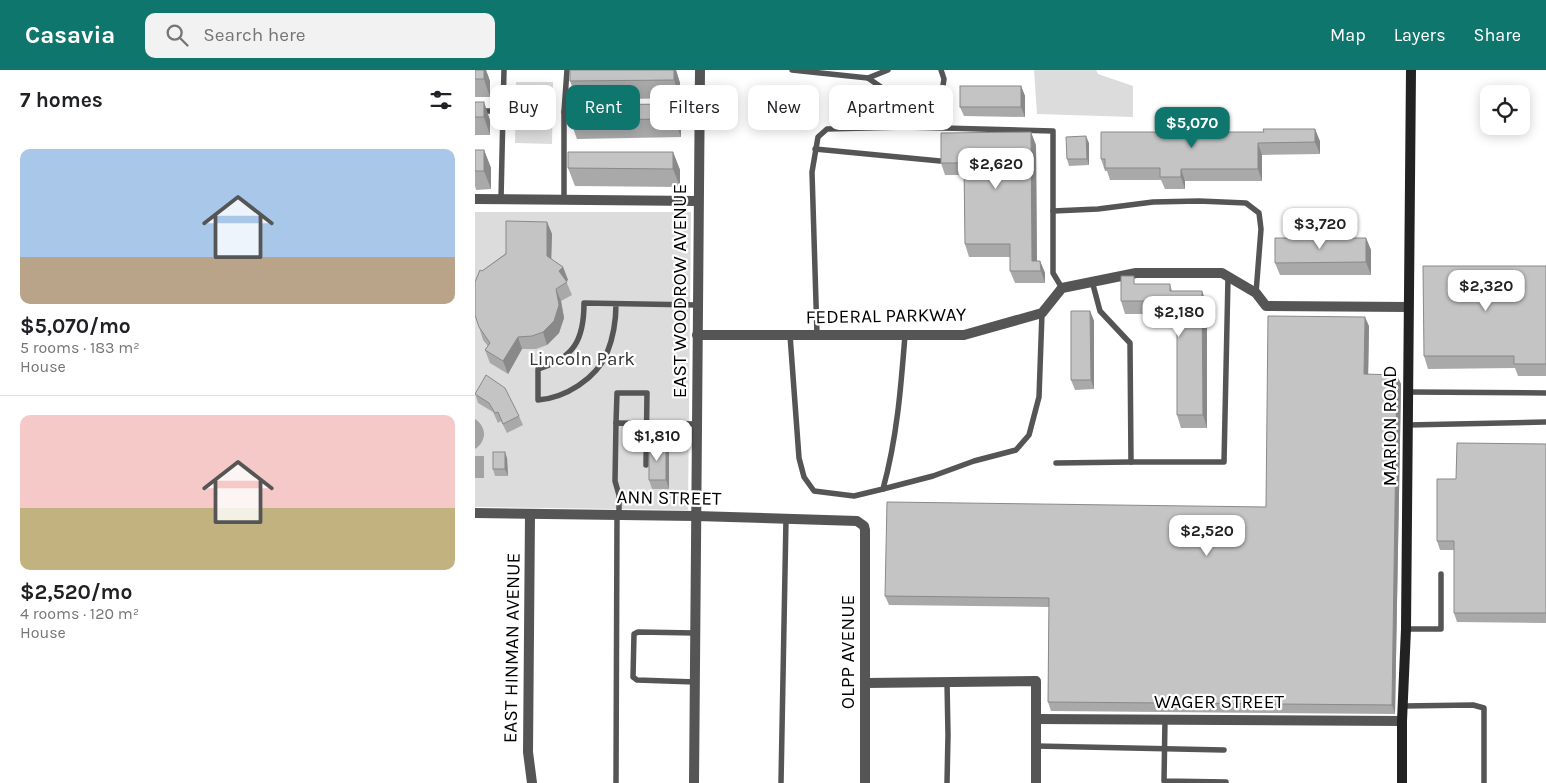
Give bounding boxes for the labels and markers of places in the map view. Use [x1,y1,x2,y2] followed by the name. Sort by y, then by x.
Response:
[1151,106,1233,149] pin: $5,070
[955,148,1037,190] pin: $2,620
[1279,208,1361,250] pin: $3,720
[1445,270,1527,312] pin: $2,320
[1138,296,1220,338] pin: $2,180
[616,420,698,462] pin: $1,810
[1166,514,1248,557] pin: $2,520

